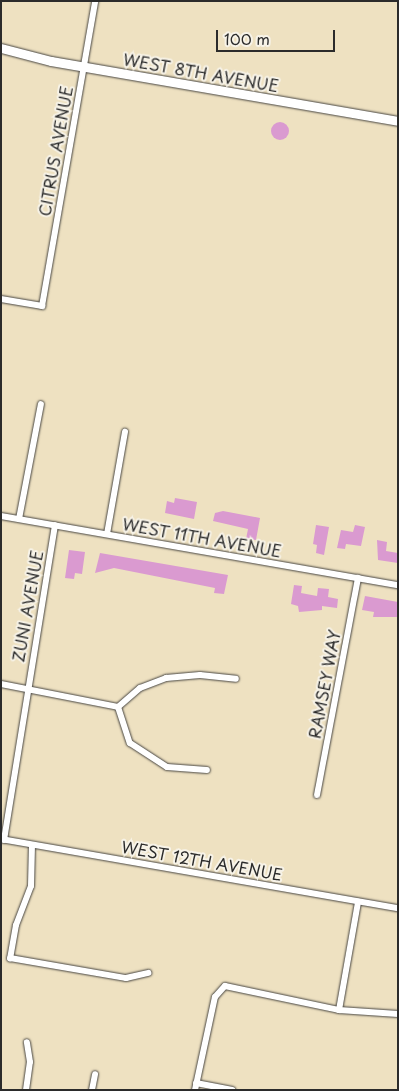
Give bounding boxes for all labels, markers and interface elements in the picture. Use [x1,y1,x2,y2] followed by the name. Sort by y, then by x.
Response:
[219,20,338,52] scale bar
[224,27,270,50] text: 100 m
[122,49,280,95] street label: WEST 8TH AVENUE
[34,84,76,218] street label: CITRUS AVENUE
[121,514,283,560] street label: WEST 11TH AVENUE
[8,549,46,663] street label: ZUNI AVENUE
[304,628,344,740] street label: RAMSEY WAY
[120,836,284,884] street label: WEST 12TH AVENUE

